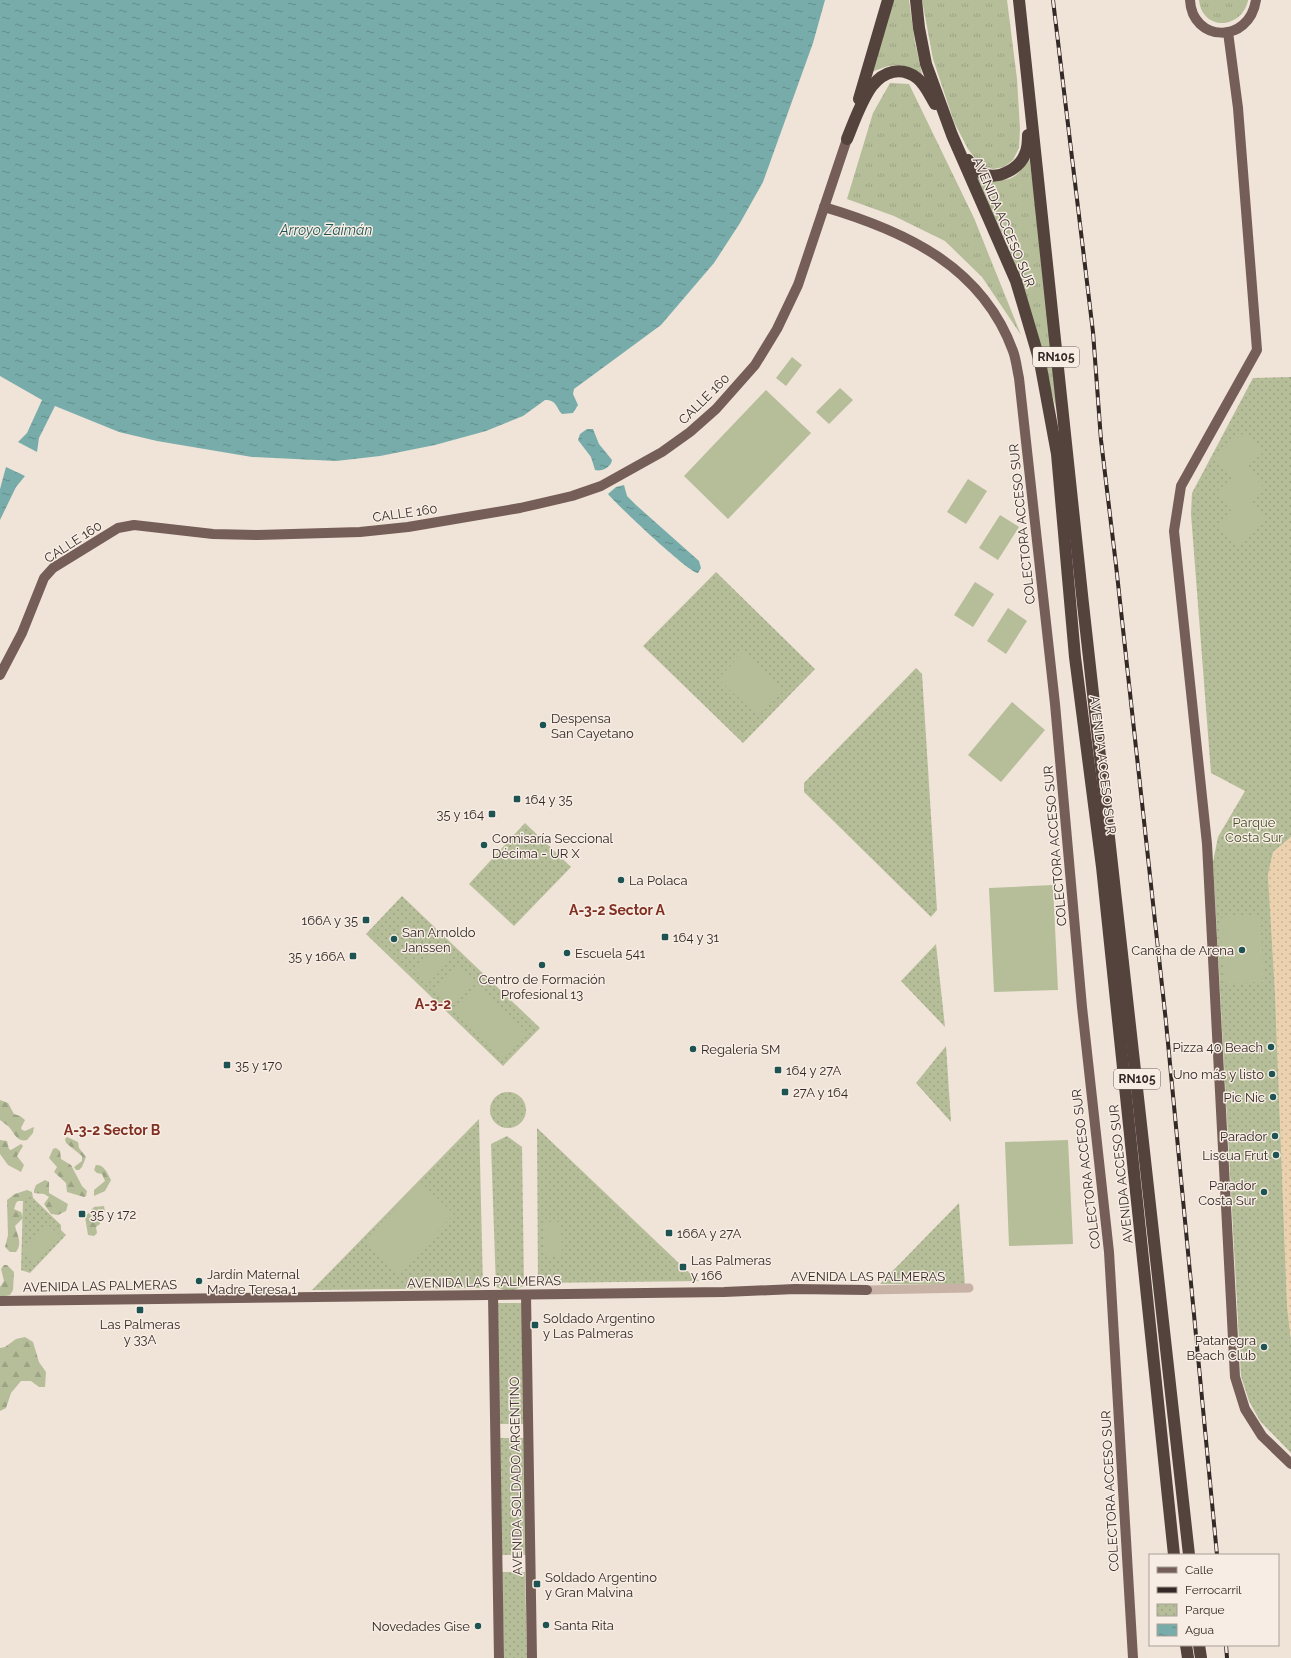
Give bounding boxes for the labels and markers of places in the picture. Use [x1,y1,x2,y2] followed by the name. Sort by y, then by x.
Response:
[551,711,634,741] place label: Despensa San Cayetano
[538,720,548,730] marker: Despensa San Cayetano
[525,792,573,807] place label: 164 y 35
[512,794,522,804] marker: 164 y 35
[437,807,484,822] place label: 35 y 164
[487,809,497,819] marker: 35 y 164
[492,831,614,861] place label: Comisaría Seccional Décima - UR X
[479,840,489,850] marker: Comisaría Seccional Décima - UR X
[629,873,688,888] place label: La Polaca
[616,875,626,885] marker: La Polaca
[302,913,358,928] place label: 166A y 35
[361,915,371,925] marker: 166A y 35
[402,925,476,955] place label: San Arnoldo Janssen
[673,930,719,945] place label: 164 y 31
[660,932,670,942] marker: 164 y 31
[389,934,399,944] marker: San Arnoldo Janssen
[1131,943,1234,958] place label: Cancha de Arena
[1237,945,1247,955] marker: Cancha de Arena
[575,946,646,961] place label: Escuela 541
[562,948,572,958] marker: Escuela 541
[288,949,345,964] place label: 35 y 166A
[348,951,358,961] marker: 35 y 166A
[537,960,547,970] marker: Centro de Formación Profesional 13
[479,972,605,1002] place label: Centro de Formación Profesional 13
[1172,1040,1263,1055] place label: Pizza 40 Beach
[701,1042,780,1057] place label: Regalería SM
[1266,1042,1276,1052] marker: Pizza 40 Beach
[688,1044,698,1054] marker: Regalería SM
[235,1058,282,1073] place label: 35 y 170
[222,1060,232,1070] marker: 35 y 170
[786,1063,842,1078] place label: 164 y 27A
[773,1065,783,1075] marker: 164 y 27A
[1173,1067,1264,1082] place label: Uno más y listo
[1267,1069,1277,1079] marker: Uno más y listo
[793,1085,848,1100] place label: 27A y 164
[780,1087,790,1097] marker: 27A y 164
[1224,1090,1265,1105] place label: Pic Nic
[1268,1092,1278,1102] marker: Pic Nic
[1220,1129,1267,1144] place label: Parador
[1270,1131,1280,1141] marker: Parador
[1202,1148,1269,1163] place label: Liscua Frut
[1271,1150,1281,1160] marker: Liscua Frut
[1198,1178,1256,1208] place label: Parador Costa Sur
[1259,1187,1269,1197] marker: Parador Costa Sur
[90,1207,136,1222] place label: 35 y 172
[77,1209,87,1219] marker: 35 y 172
[677,1226,742,1241] place label: 166A y 27A
[664,1228,674,1238] marker: 166A y 27A
[691,1253,771,1283] place label: Las Palmeras y 166
[678,1262,688,1272] marker: Las Palmeras y 166
[207,1267,300,1297] place label: Jardín Maternal Madre Teresa 1
[194,1276,204,1286] marker: Jardín Maternal Madre Teresa 1
[135,1305,145,1315] marker: Las Palmeras y 33A
[543,1311,655,1341] place label: Soldado Argentino y Las Palmeras
[100,1317,180,1347] place label: Las Palmeras y 33A
[530,1320,540,1330] marker: Soldado Argentino y Las Palmeras
[1186,1333,1256,1363] place label: Patanegra Beach Club
[1259,1342,1269,1352] marker: Patanegra Beach Club
[545,1570,657,1600] place label: Soldado Argentino y Gran Malvina
[532,1579,542,1589] marker: Soldado Argentino y Gran Malvina
[554,1618,614,1633] place label: Santa Rita
[372,1619,470,1634] place label: Novedades Gise
[541,1620,551,1630] marker: Santa Rita
[473,1621,483,1631] marker: Novedades Gise

